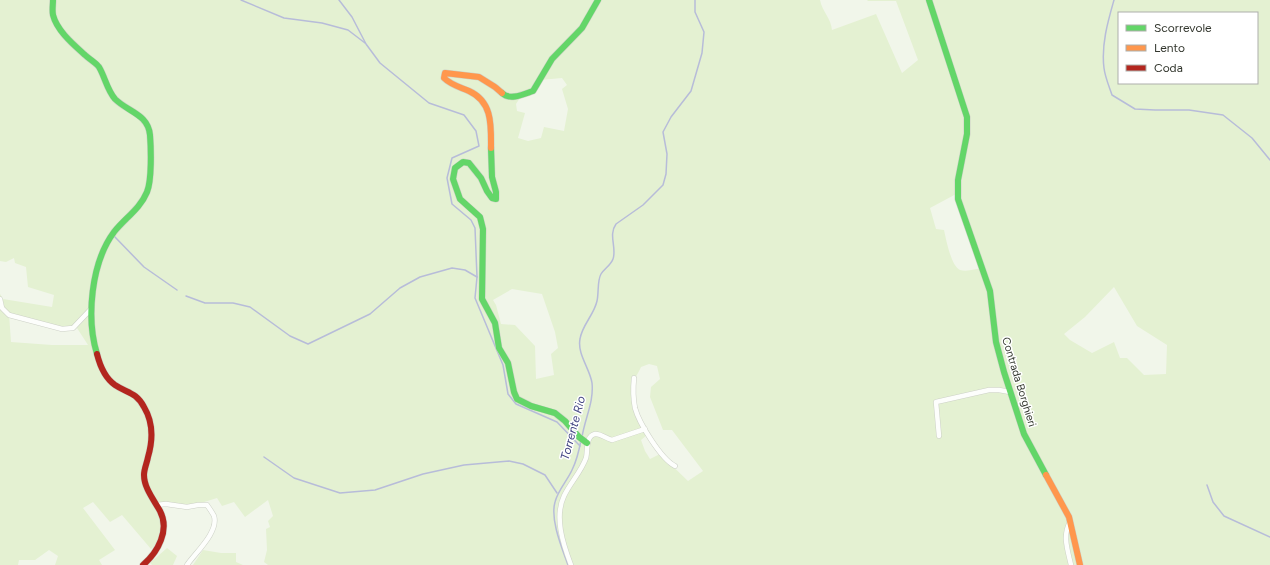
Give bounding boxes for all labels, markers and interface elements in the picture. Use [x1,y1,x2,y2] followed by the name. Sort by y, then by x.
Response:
[1118,12,1258,84] legend
[1154,21,1212,35] text: Scorrevole
[1154,41,1185,55] text: Lento
[1154,61,1183,75] text: Coda
[999,336,1039,428] street label: Contrada Borghieri
[558,394,588,462] water label: Torrente Rio

